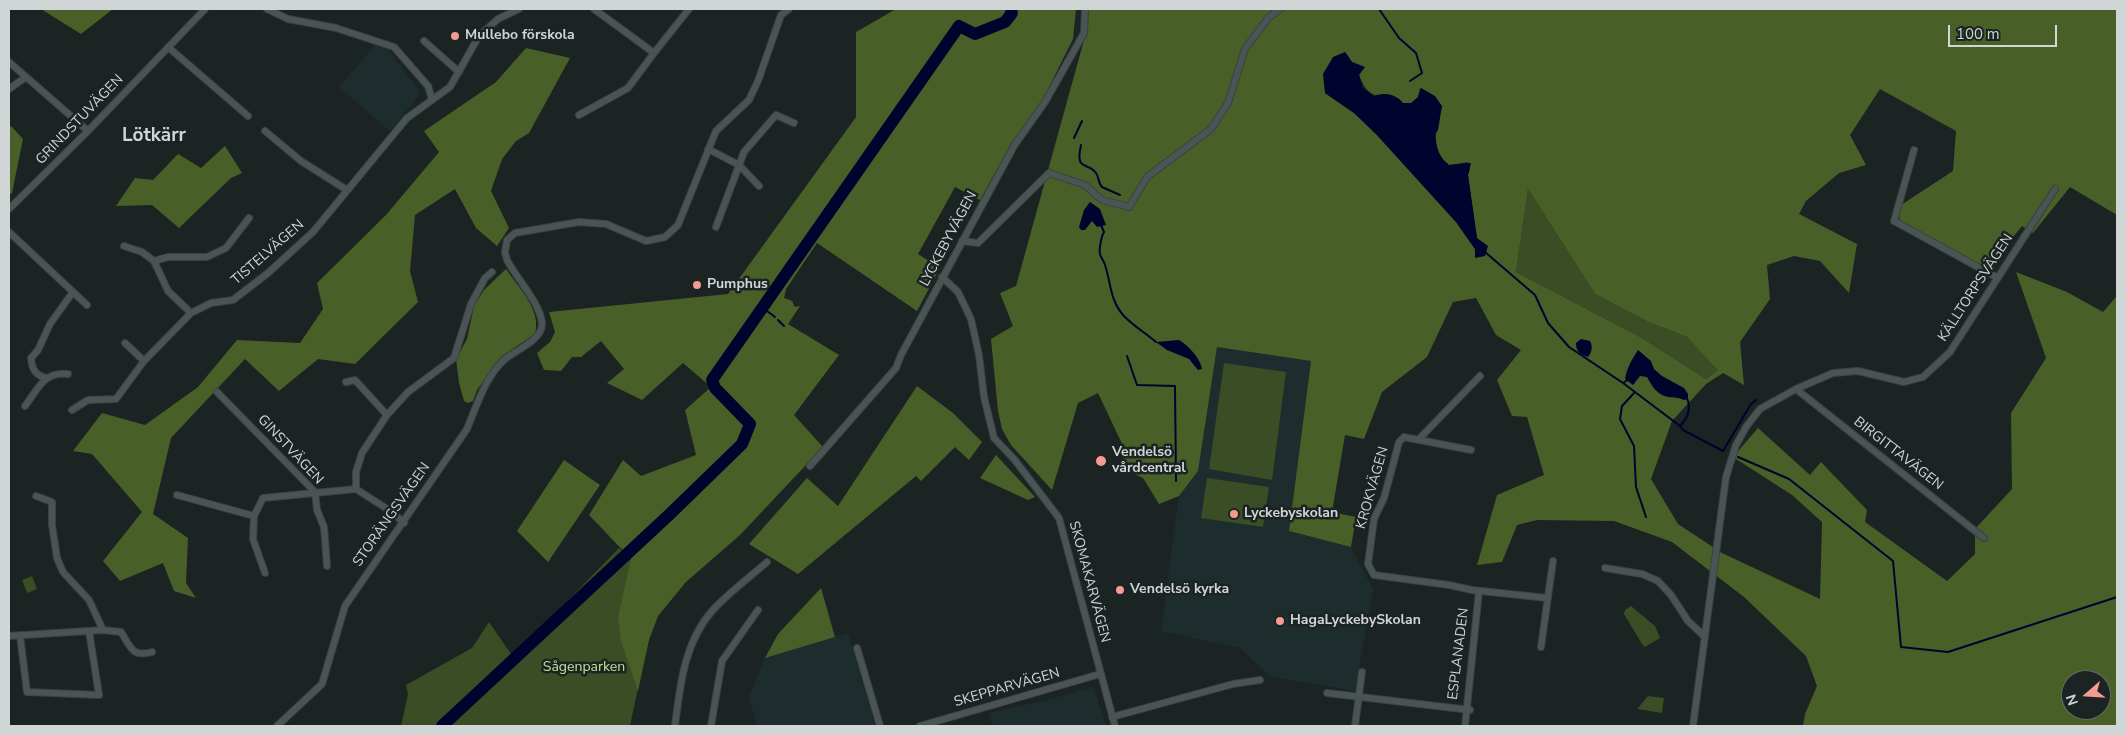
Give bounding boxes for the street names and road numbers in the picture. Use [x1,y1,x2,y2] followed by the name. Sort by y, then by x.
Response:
[33,72,127,168] street label: GRINDSTUVÄGEN
[917,189,981,289] street label: LYCKEBYVÄGEN
[228,217,308,289] street label: TISTELVÄGEN
[1935,231,2017,345] street label: KÄLLTORPSVÄGEN
[254,412,326,488] street label: GINSTVÄGEN
[1850,414,1946,494] street label: BIRGITTAVÄGEN
[1353,445,1393,531] street label: KROKVÄGEN
[350,460,434,570] street label: STORÄNGSVÄGEN
[1065,519,1113,645] street label: SKOMAKARVÄGEN
[1445,607,1473,701] street label: ESPLANADEN
[952,665,1062,711] street label: SKEPPARVÄGEN

